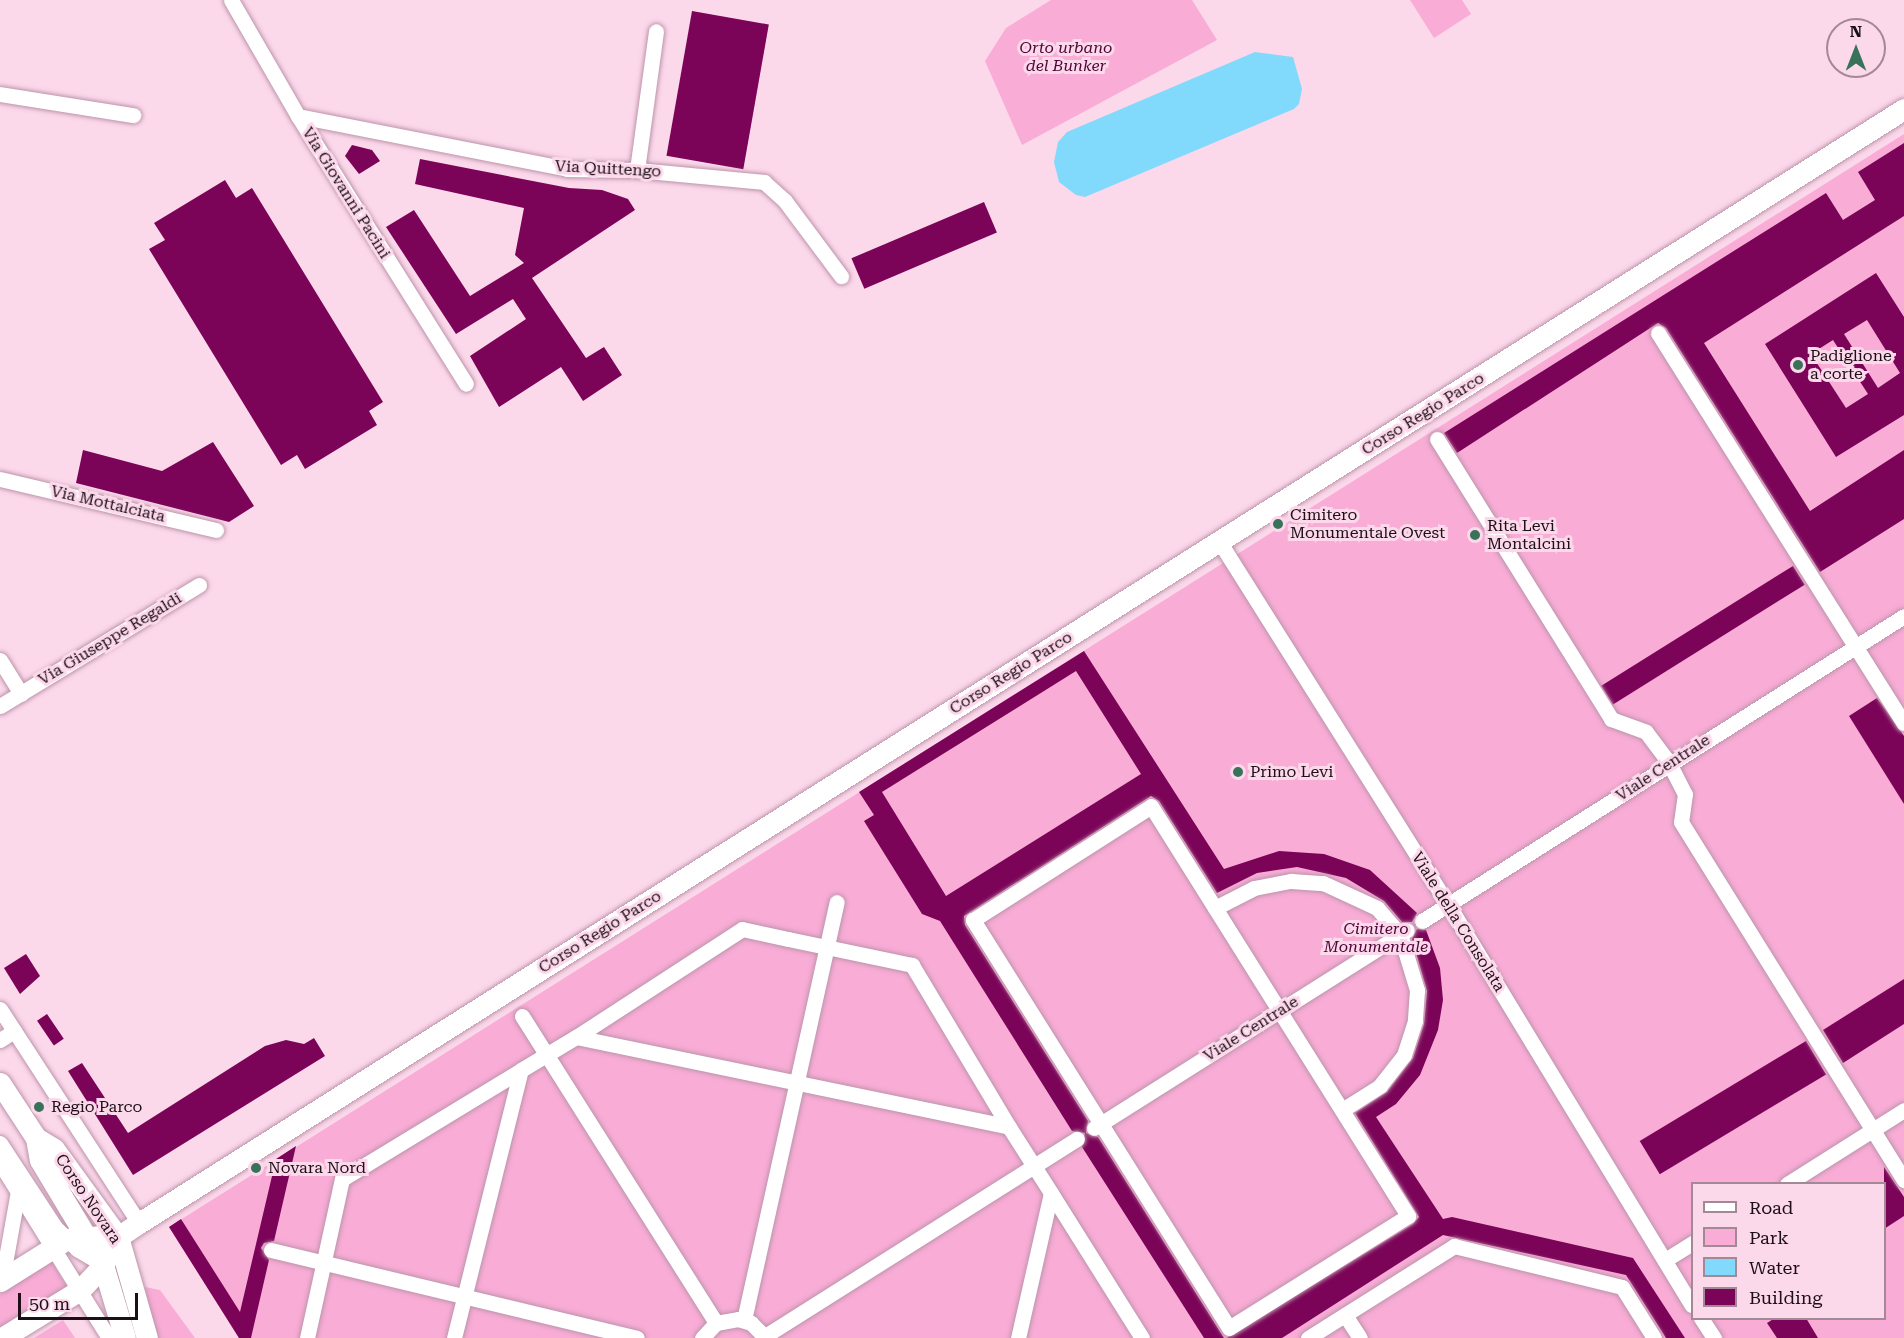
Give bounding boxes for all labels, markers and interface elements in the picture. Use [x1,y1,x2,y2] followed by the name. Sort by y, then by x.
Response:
[1826,18,1886,78] north arrow
[1850,22,1862,41] text: N
[1020,38,1112,76] park label: Orto urbano del Bunker
[298,124,394,262] street label: Via Giovanni Pacini
[554,157,662,181] street label: Via Quittengo
[1810,346,1892,384] place label: Padiglione a corte
[1791,358,1805,372] marker: Padiglione a corte
[1358,369,1488,459] street label: Corso Regio Parco
[49,482,167,526] street label: Via Mottalciata
[1290,505,1445,543] place label: Cimitero Monumentale Ovest
[1487,516,1571,554] place label: Rita Levi Montalcini
[1271,517,1285,531] marker: Cimitero Monumentale Ovest
[1468,528,1482,542] marker: Rita Levi Montalcini
[35,589,185,689] street label: Via Giuseppe Regaldi
[946,628,1076,718] street label: Corso Regio Parco
[1612,730,1714,806] street label: Viale Centrale
[1250,762,1333,782] place label: Primo Levi
[1231,765,1245,779] marker: Primo Levi
[1407,849,1509,995] street label: Viale della Consolata
[535,887,665,977] street label: Corso Regio Parco
[1324,919,1428,957] park label: Cimitero Monumentale
[1200,992,1302,1066] street label: Viale Centrale
[51,1097,142,1117] place label: Regio Parco
[32,1100,46,1114] marker: Regio Parco
[51,1150,125,1248] street label: Corso Novara
[268,1158,366,1178] place label: Novara Nord
[249,1161,263,1175] marker: Novara Nord
[1691,1182,1886,1320] legend
[1749,1197,1793,1218] text: Road
[1749,1227,1789,1248] text: Park
[1749,1257,1800,1278] text: Water
[21,1281,141,1319] scale bar
[1749,1287,1823,1308] text: Building
[29,1293,70,1314] text: 50 m

